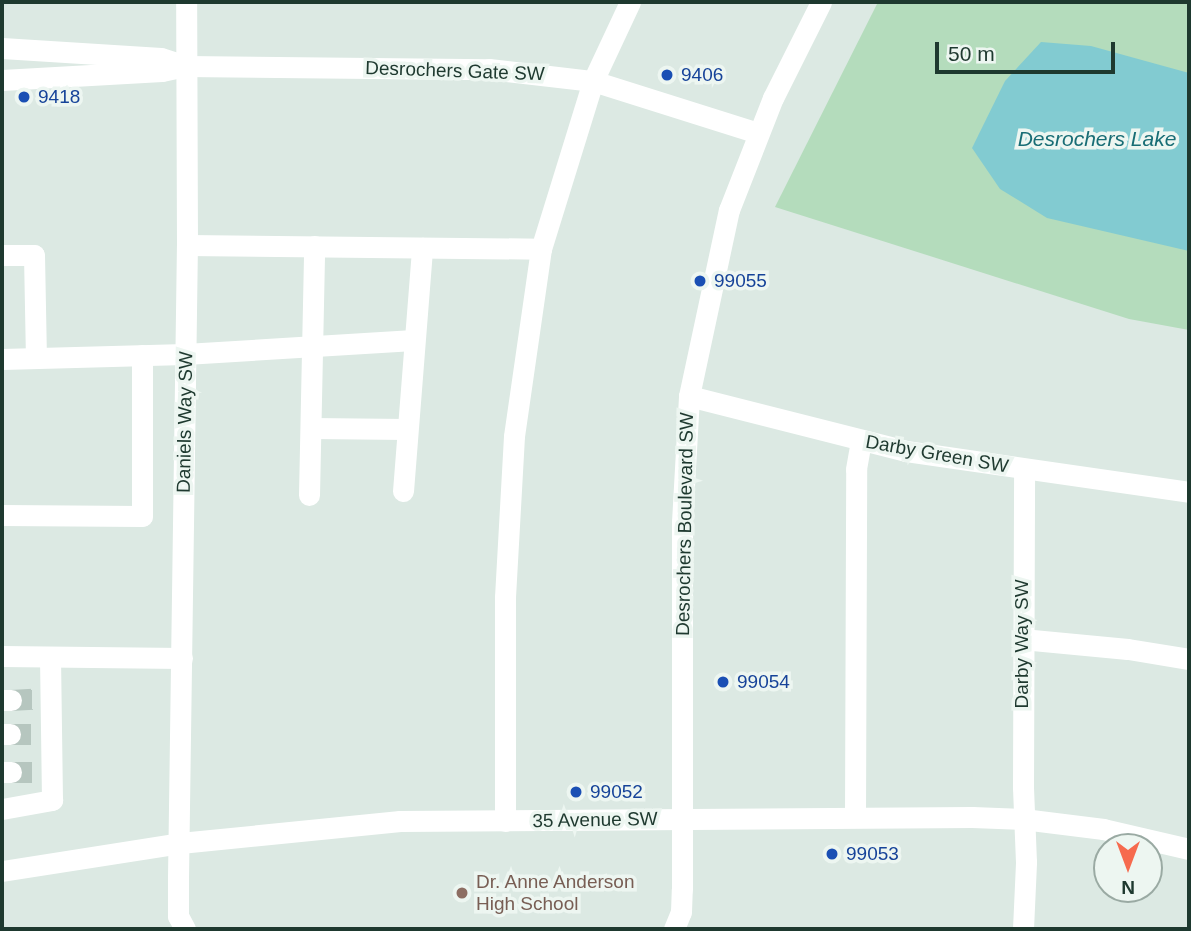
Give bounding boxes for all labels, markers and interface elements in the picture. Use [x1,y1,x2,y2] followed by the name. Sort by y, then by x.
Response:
[939,28,1119,72] scale bar
[948,42,995,65] text: 50 m
[365,56,545,86] street label: Desrochers Gate SW
[681,64,723,86] place label: 9406
[659,67,675,83] marker: 9406
[38,86,80,108] place label: 9418
[16,89,32,105] marker: 9418
[1018,126,1176,152] water label: Desrochers Lake
[714,270,767,292] place label: 99055
[692,273,708,289] marker: 99055
[172,351,198,493] street label: Daniels Way SW
[672,412,698,636] street label: Desrochers Boulevard SW
[864,430,1010,478] street label: Darby Green SW
[1011,579,1033,709] street label: Darby Way SW
[737,671,790,693] place label: 99054
[715,674,731,690] marker: 99054
[590,781,643,803] place label: 99052
[568,784,584,800] marker: 99052
[532,807,658,833] street label: 35 Avenue SW
[1093,833,1163,903] north arrow
[846,843,899,865] place label: 99053
[824,846,840,862] marker: 99053
[476,871,637,915] place label: Dr. Anne Anderson High School
[1121,877,1135,898] text: N
[454,885,470,901] marker: Dr. Anne Anderson High School

